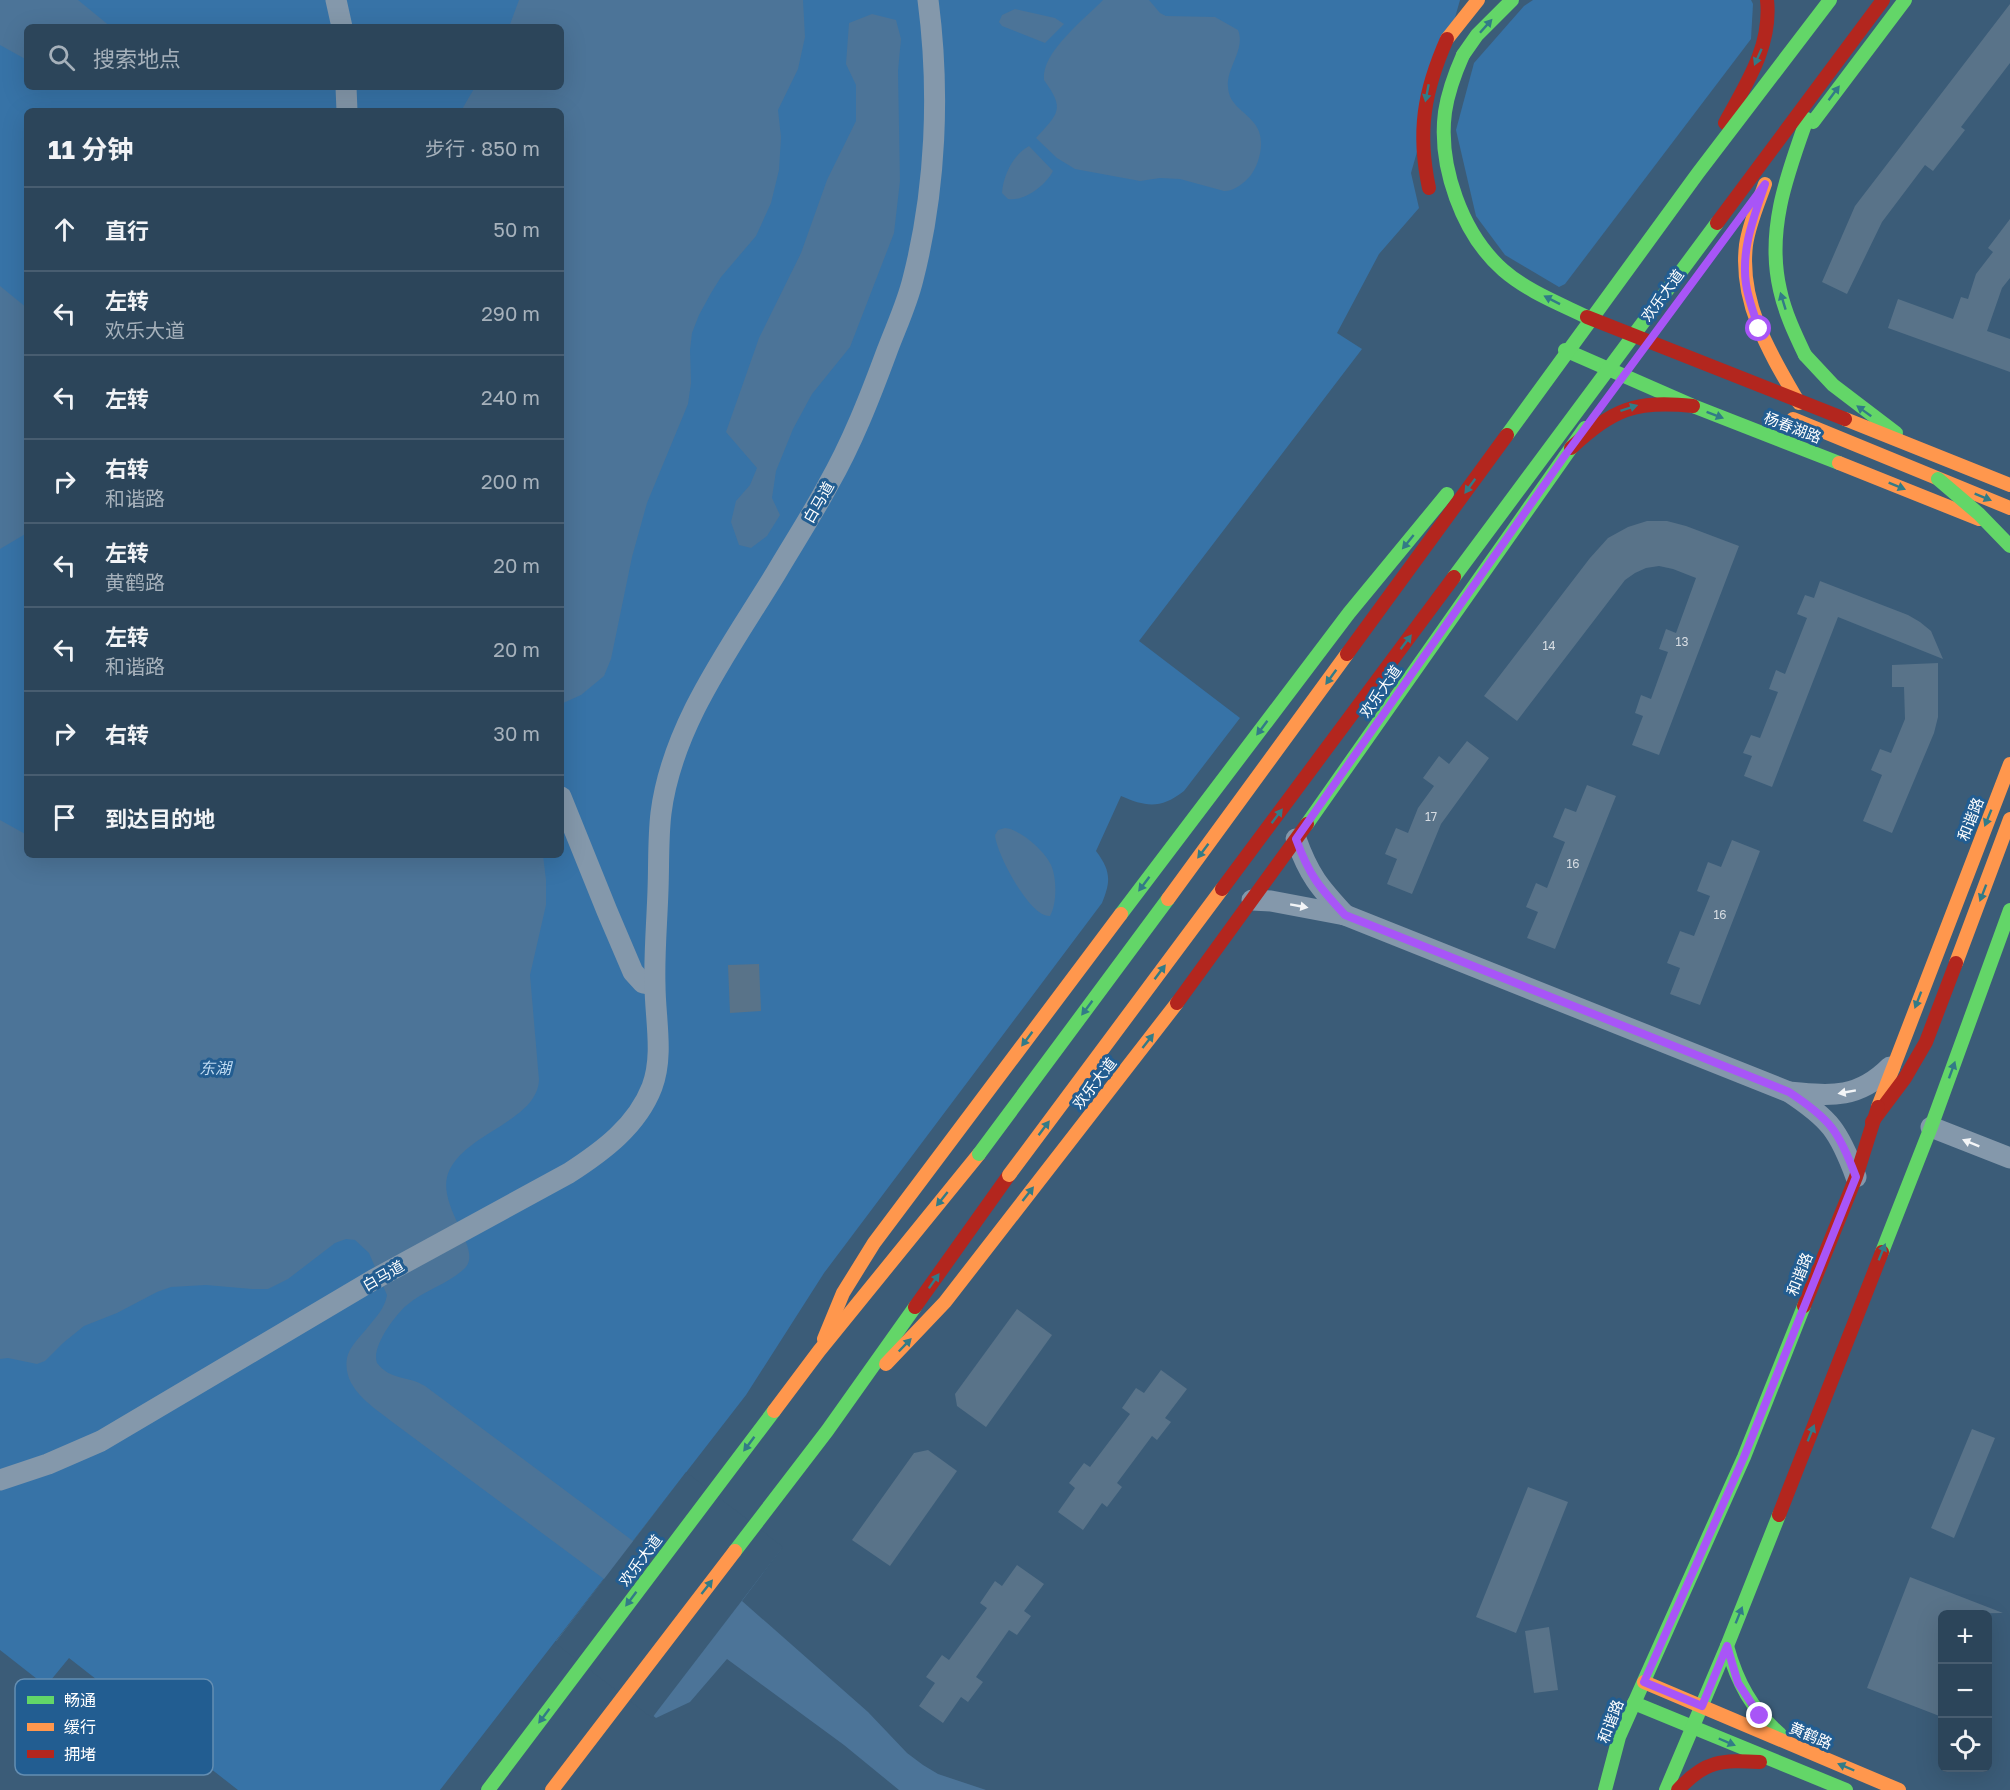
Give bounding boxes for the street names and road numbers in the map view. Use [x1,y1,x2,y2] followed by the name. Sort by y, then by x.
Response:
[1637,265,1687,325] street label: 欢乐大道
[1762,408,1824,446] street label: 杨春湖路
[799,478,837,526] street label: 白马道
[1355,661,1405,721] street label: 欢乐大道
[1953,795,1987,843] street label: 和谐路
[1068,1054,1120,1112] street label: 欢乐大道
[1782,1250,1816,1298] street label: 和谐路
[359,1256,407,1294] street label: 白马道
[615,1531,665,1589] street label: 欢乐大道
[1594,1697,1626,1745] street label: 和谐路
[1787,1718,1835,1752] street label: 黄鹤路

